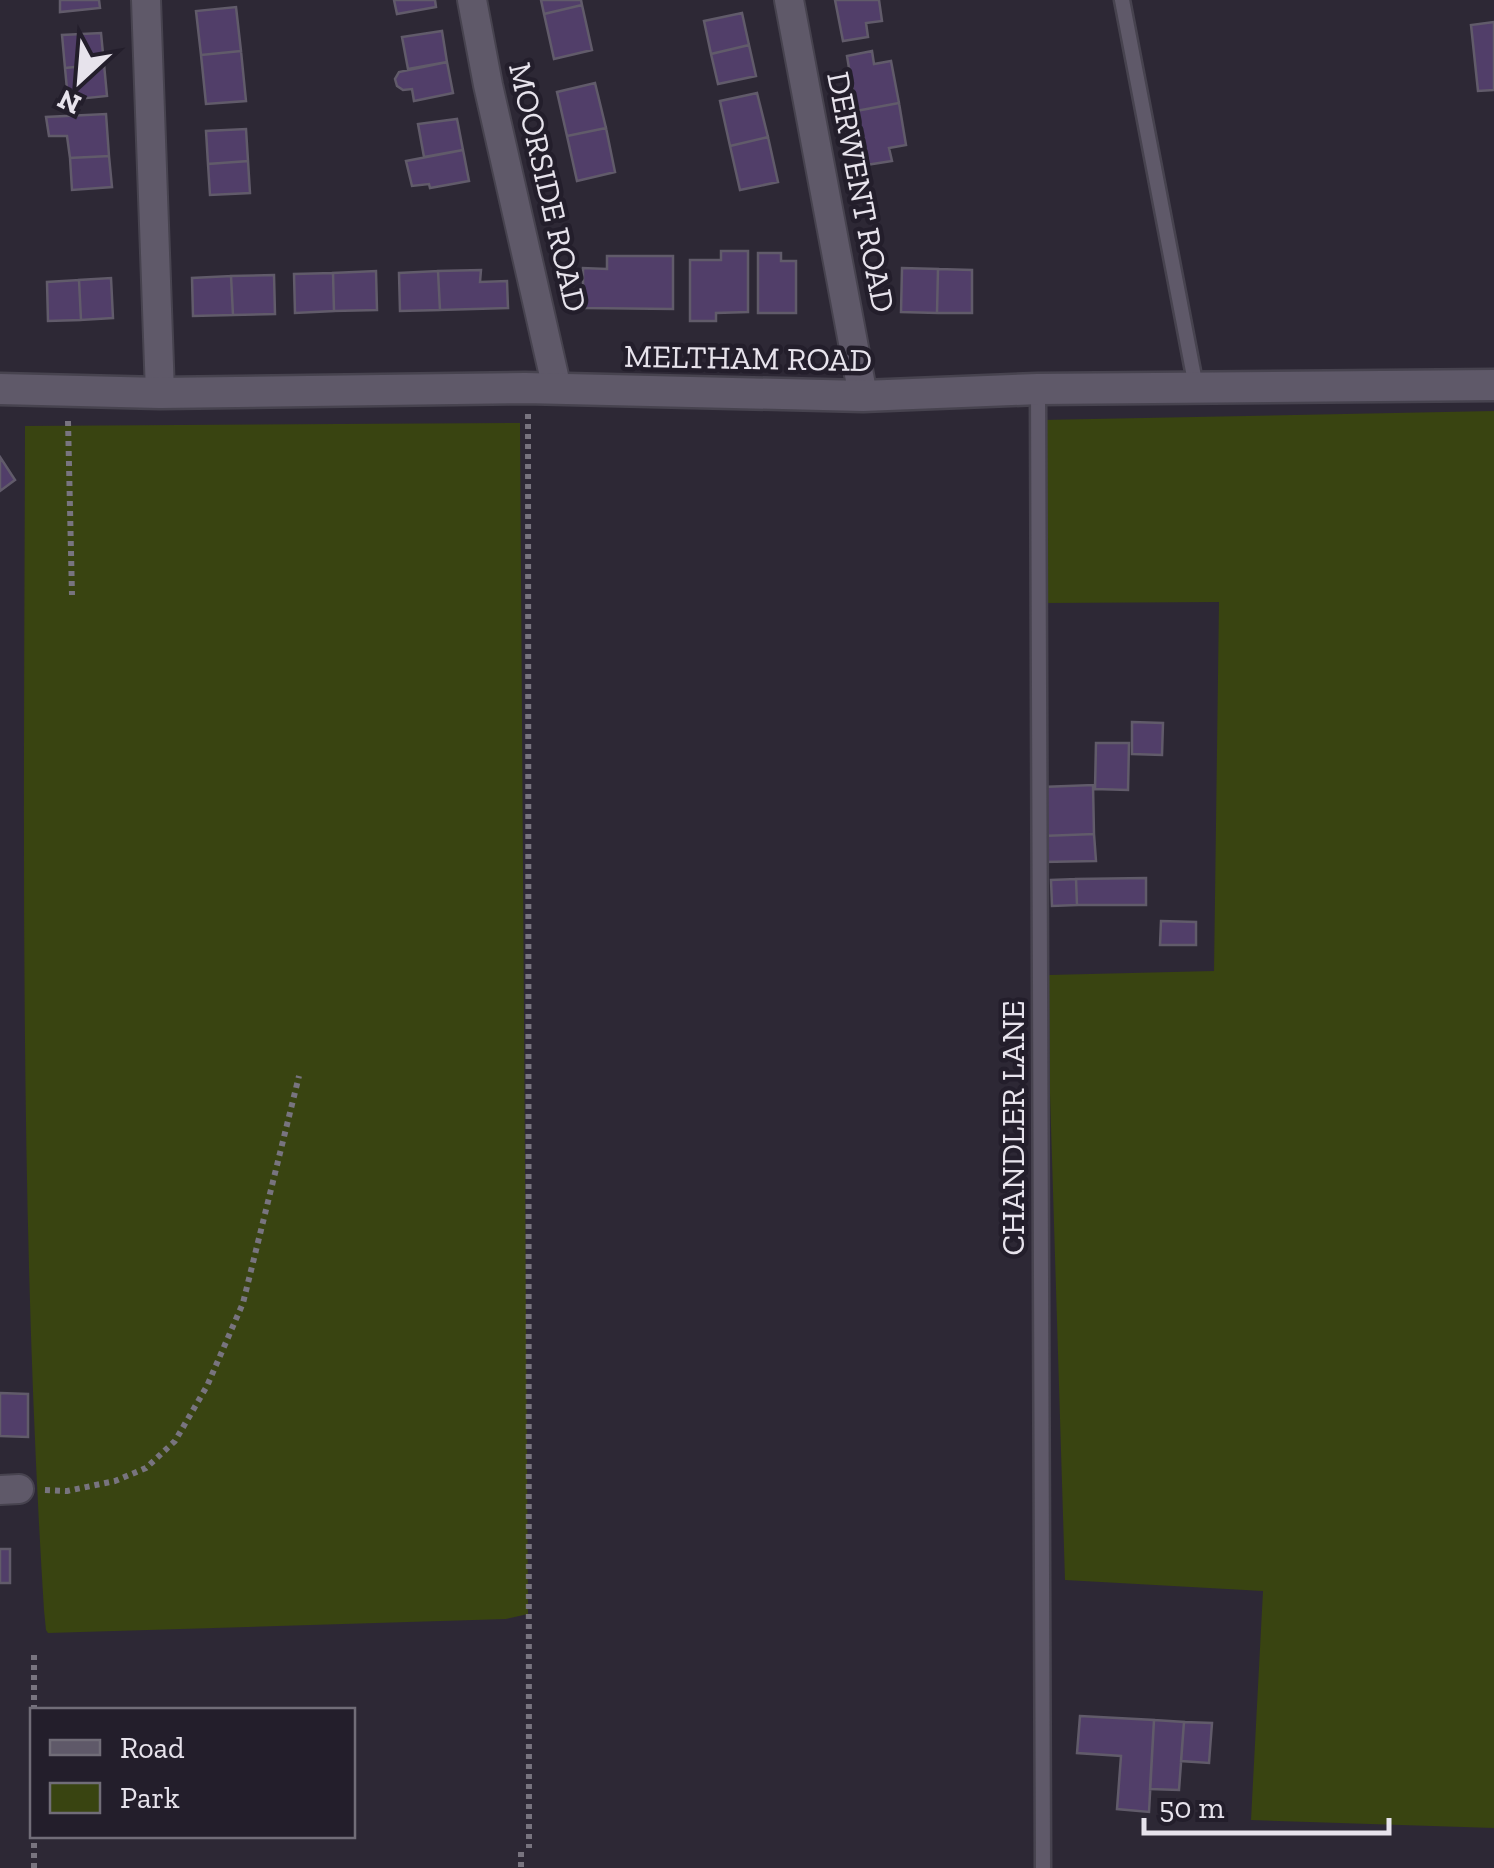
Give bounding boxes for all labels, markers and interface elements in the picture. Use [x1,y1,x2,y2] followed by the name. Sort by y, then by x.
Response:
[30,30,130,130] north arrow
[501,59,595,315] street label: MOORSIDE ROAD
[819,69,903,315] street label: DERWENT ROAD
[52,83,86,122] text: N
[624,337,872,379] street label: MELTHAM ROAD
[994,1000,1032,1256] street label: CHANDLER LANE
[30,1708,355,1838] legend
[120,1730,185,1766] text: Road
[1144,1773,1389,1835] scale bar
[120,1780,180,1816] text: Park
[1159,1790,1224,1826] text: 50 m

